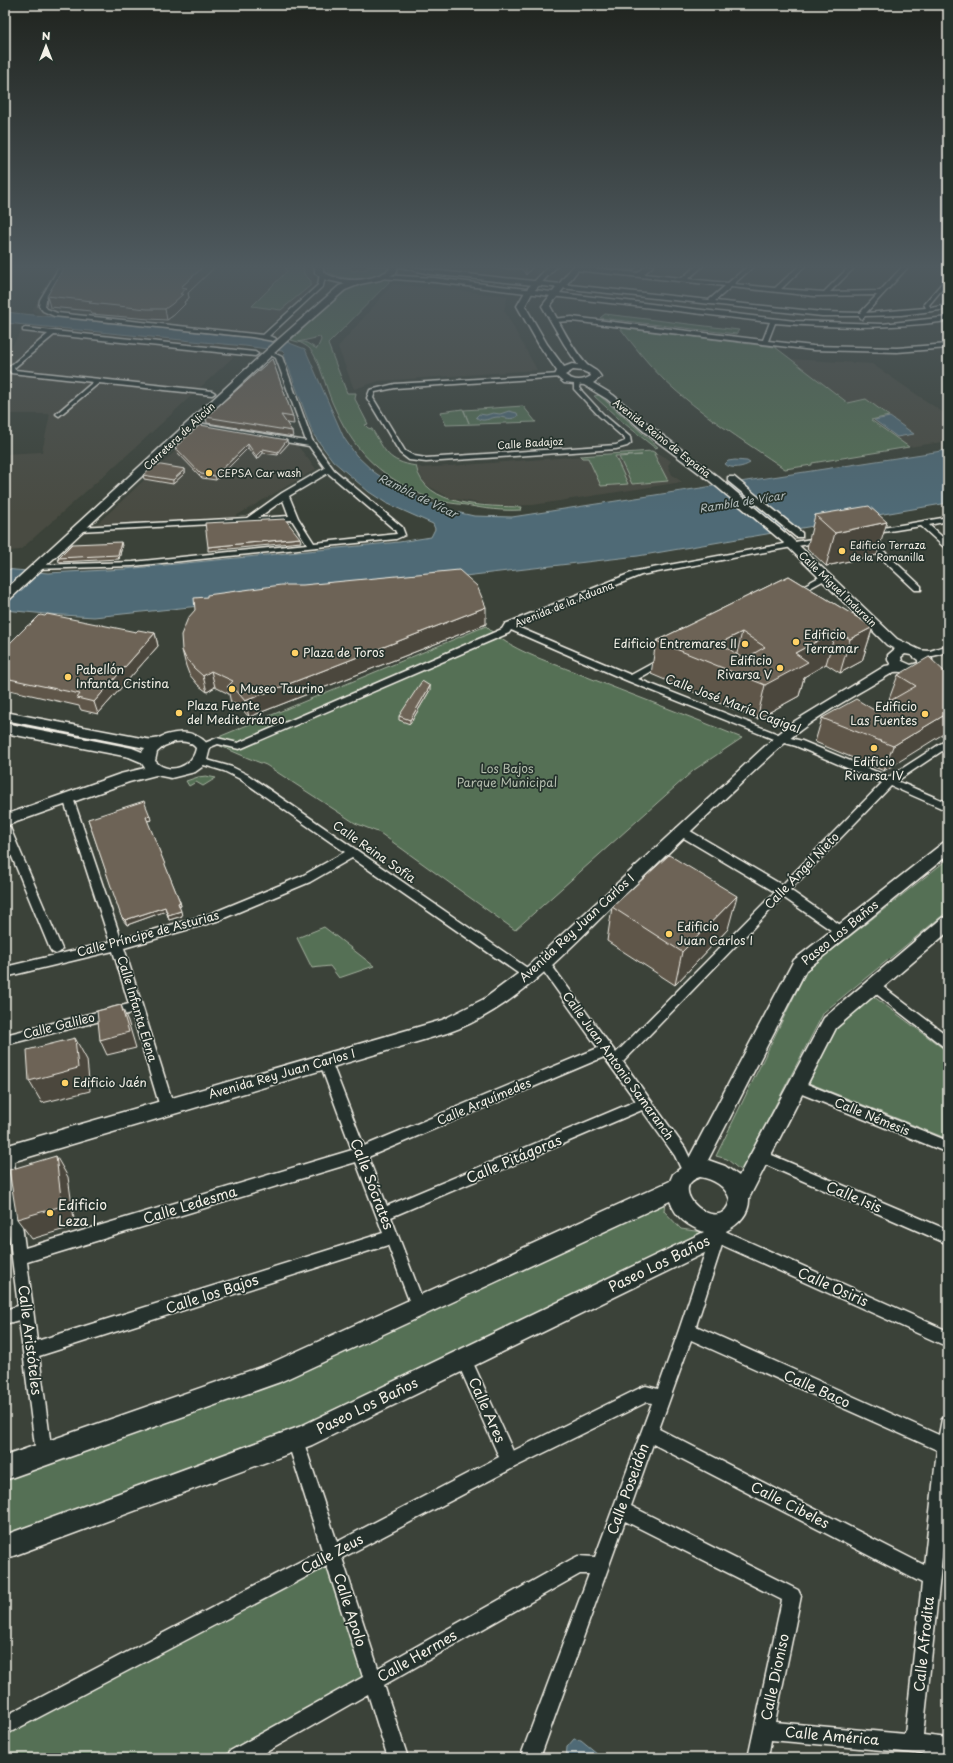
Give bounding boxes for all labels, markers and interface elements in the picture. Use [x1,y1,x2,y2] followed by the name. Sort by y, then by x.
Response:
[26,26,66,66] north arrow
[42,27,51,44] text: N
[610,395,715,481] street label: Avenida Reino de España
[140,398,218,473] street label: Carretera de Alicún
[497,433,563,452] street label: Calle Badajoz
[217,465,301,480] place label: CEPSA Car wash
[204,468,214,478] marker: CEPSA Car wash
[376,469,462,523] water label: Rambla de Vícar
[698,486,788,517] water label: Rambla de Vícar
[850,537,926,564] place label: Edificio Terraza de la Romanilla
[837,546,847,556] marker: Edificio Terraza de la Romanilla
[796,547,881,630] street label: Calle Miguel Indurain
[512,577,616,630] street label: Avenida de la Aduana
[804,625,859,657] place label: Edificio Terramar
[613,634,737,652] place label: Edificio Entremares II
[791,637,801,647] marker: Edificio Terramar
[740,639,750,649] marker: Edificio Entremares II
[303,643,385,661] place label: Plaza de Toros
[290,648,300,658] marker: Plaza de Toros
[717,651,772,683] place label: Edificio Rivarsa V
[76,660,169,692] place label: Pabellón Infanta Cristina
[775,663,785,673] marker: Edificio Rivarsa V
[663,669,804,737] street label: Calle José María Cagigal
[63,672,73,682] marker: Pabellón Infanta Cristina
[240,679,324,697] place label: Museo Taurino
[227,684,237,694] marker: Museo Taurino
[187,696,285,728] place label: Plaza Fuente del Mediterráneo
[850,697,917,729] place label: Edificio Las Fuentes
[174,708,184,718] marker: Plaza Fuente del Mediterráneo
[920,709,930,719] marker: Edificio Las Fuentes
[869,743,879,753] marker: Edificio Rivarsa IV
[844,752,904,784] place label: Edificio Rivarsa IV
[457,759,557,791] park label: Los Bajos Parque Municipal
[329,816,420,887] street label: Calle Reina Sofía
[760,828,843,913] street label: Calle Ángel Nieto
[515,869,638,986] street label: Avenida Rey Juan Carlos I
[797,895,882,969] street label: Paseo Los Baños
[75,905,221,961] street label: Calle Príncipe de Asturias
[677,917,753,949] place label: Edificio Juan Carlos I
[664,929,674,939] marker: Edificio Juan Carlos I
[113,953,163,1064] street label: Calle Infanta Elena
[559,988,679,1143] street label: Calle Juan Antonio Samaranch
[21,1007,97,1043] street label: Calle Galileo
[206,1043,357,1103] street label: Avenida Rey Juan Carlos I
[73,1073,147,1091] place label: Edificio Jaén
[434,1073,534,1129] street label: Calle Arquímedes
[60,1078,70,1088] marker: Edificio Jaén
[832,1093,913,1139] street label: Calle Némesis
[463,1129,565,1188] street label: Calle Pitágoras
[345,1135,399,1232] street label: Calle Sócrates
[823,1175,885,1218] street label: Calle Isis
[140,1180,240,1229] street label: Calle Ledesma
[58,1194,107,1231] place label: Edificio Leza I
[45,1208,55,1218] marker: Edificio Leza I
[604,1230,713,1297] street label: Paseo Los Baños
[795,1262,872,1311] street label: Calle Osiris
[163,1269,261,1318] street label: Calle los Bajos
[13,1284,48,1396] street label: Calle Aristóteles
[780,1364,854,1413] street label: Calle Baco
[312,1372,421,1439] street label: Paseo Los Baños
[464,1374,511,1446] street label: Calle Ares
[601,1440,654,1537] street label: Calle Poseidón
[747,1476,833,1533] street label: Calle Cibeles
[297,1528,367,1579] street label: Calle Zeus
[329,1570,372,1649] street label: Calle Apolo
[908,1595,939,1693] street label: Calle Afrodita
[373,1624,460,1687] street label: Calle Hermes
[755,1631,794,1722] street label: Calle Dioniso
[784,1721,881,1750] street label: Calle América

